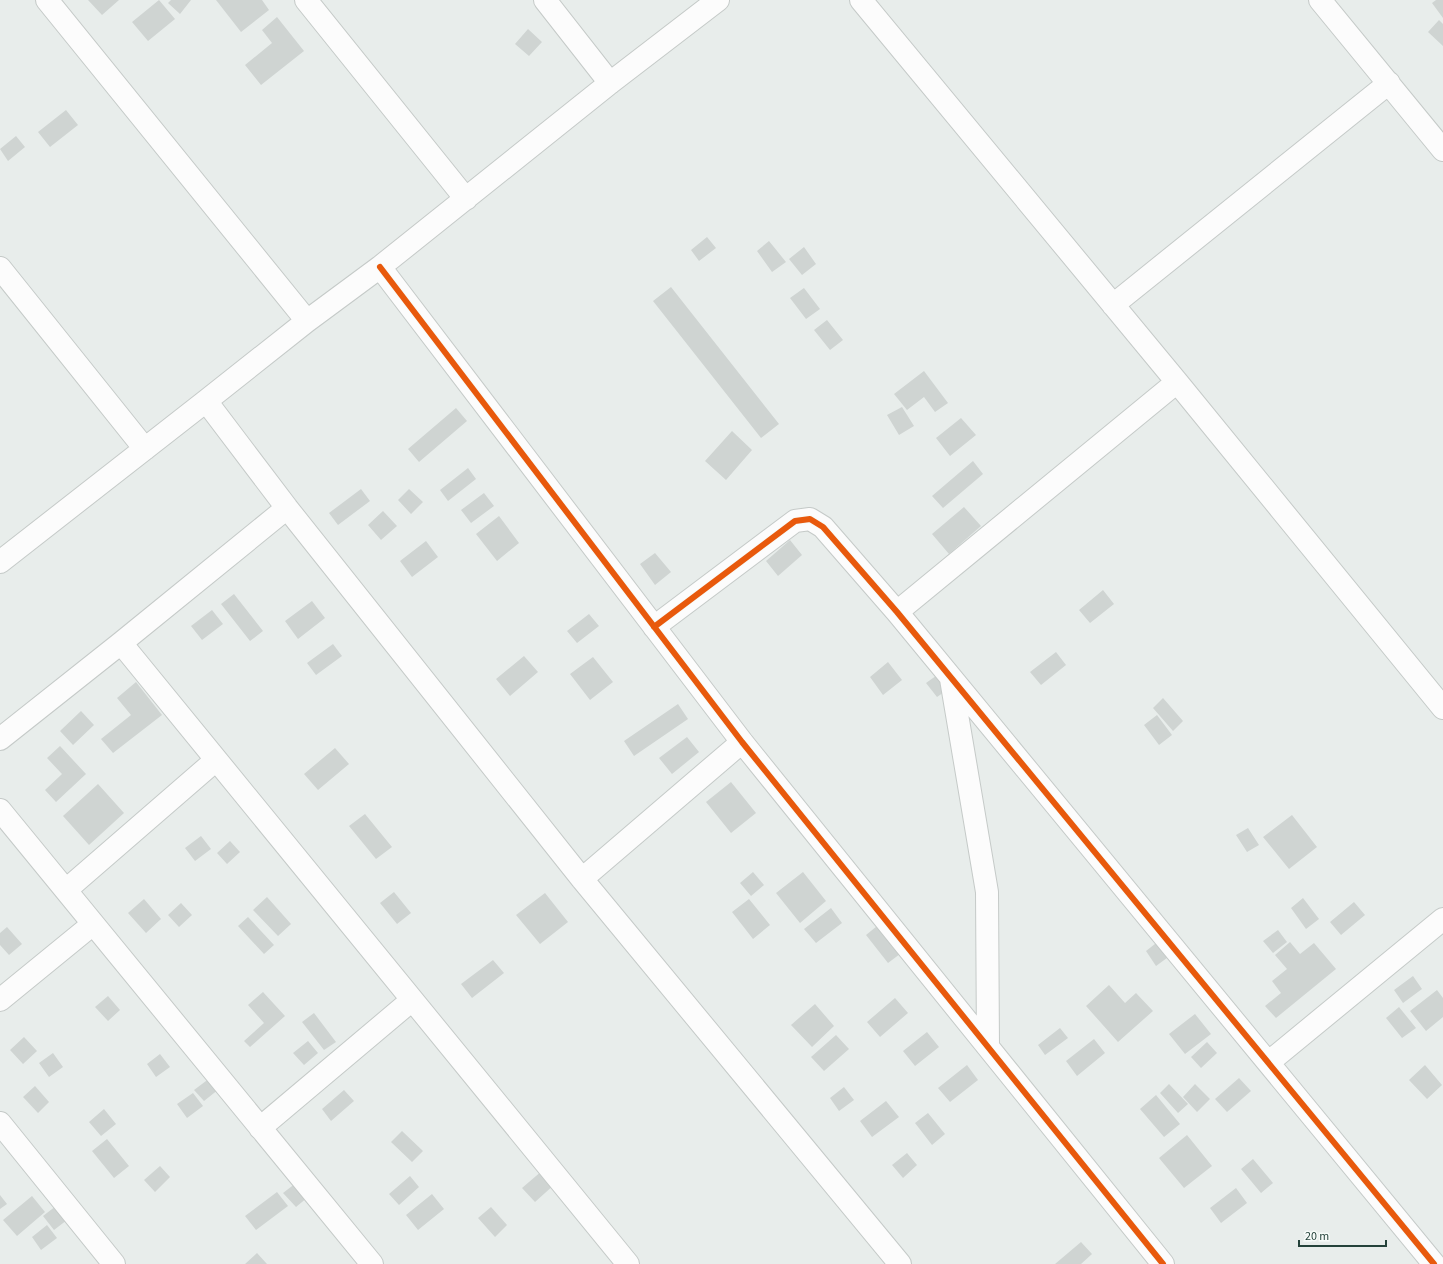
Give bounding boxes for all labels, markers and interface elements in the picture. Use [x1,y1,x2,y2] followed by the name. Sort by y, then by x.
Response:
[1299,1222,1386,1248] scale bar
[1305,1228,1329,1245] text: 20 m

